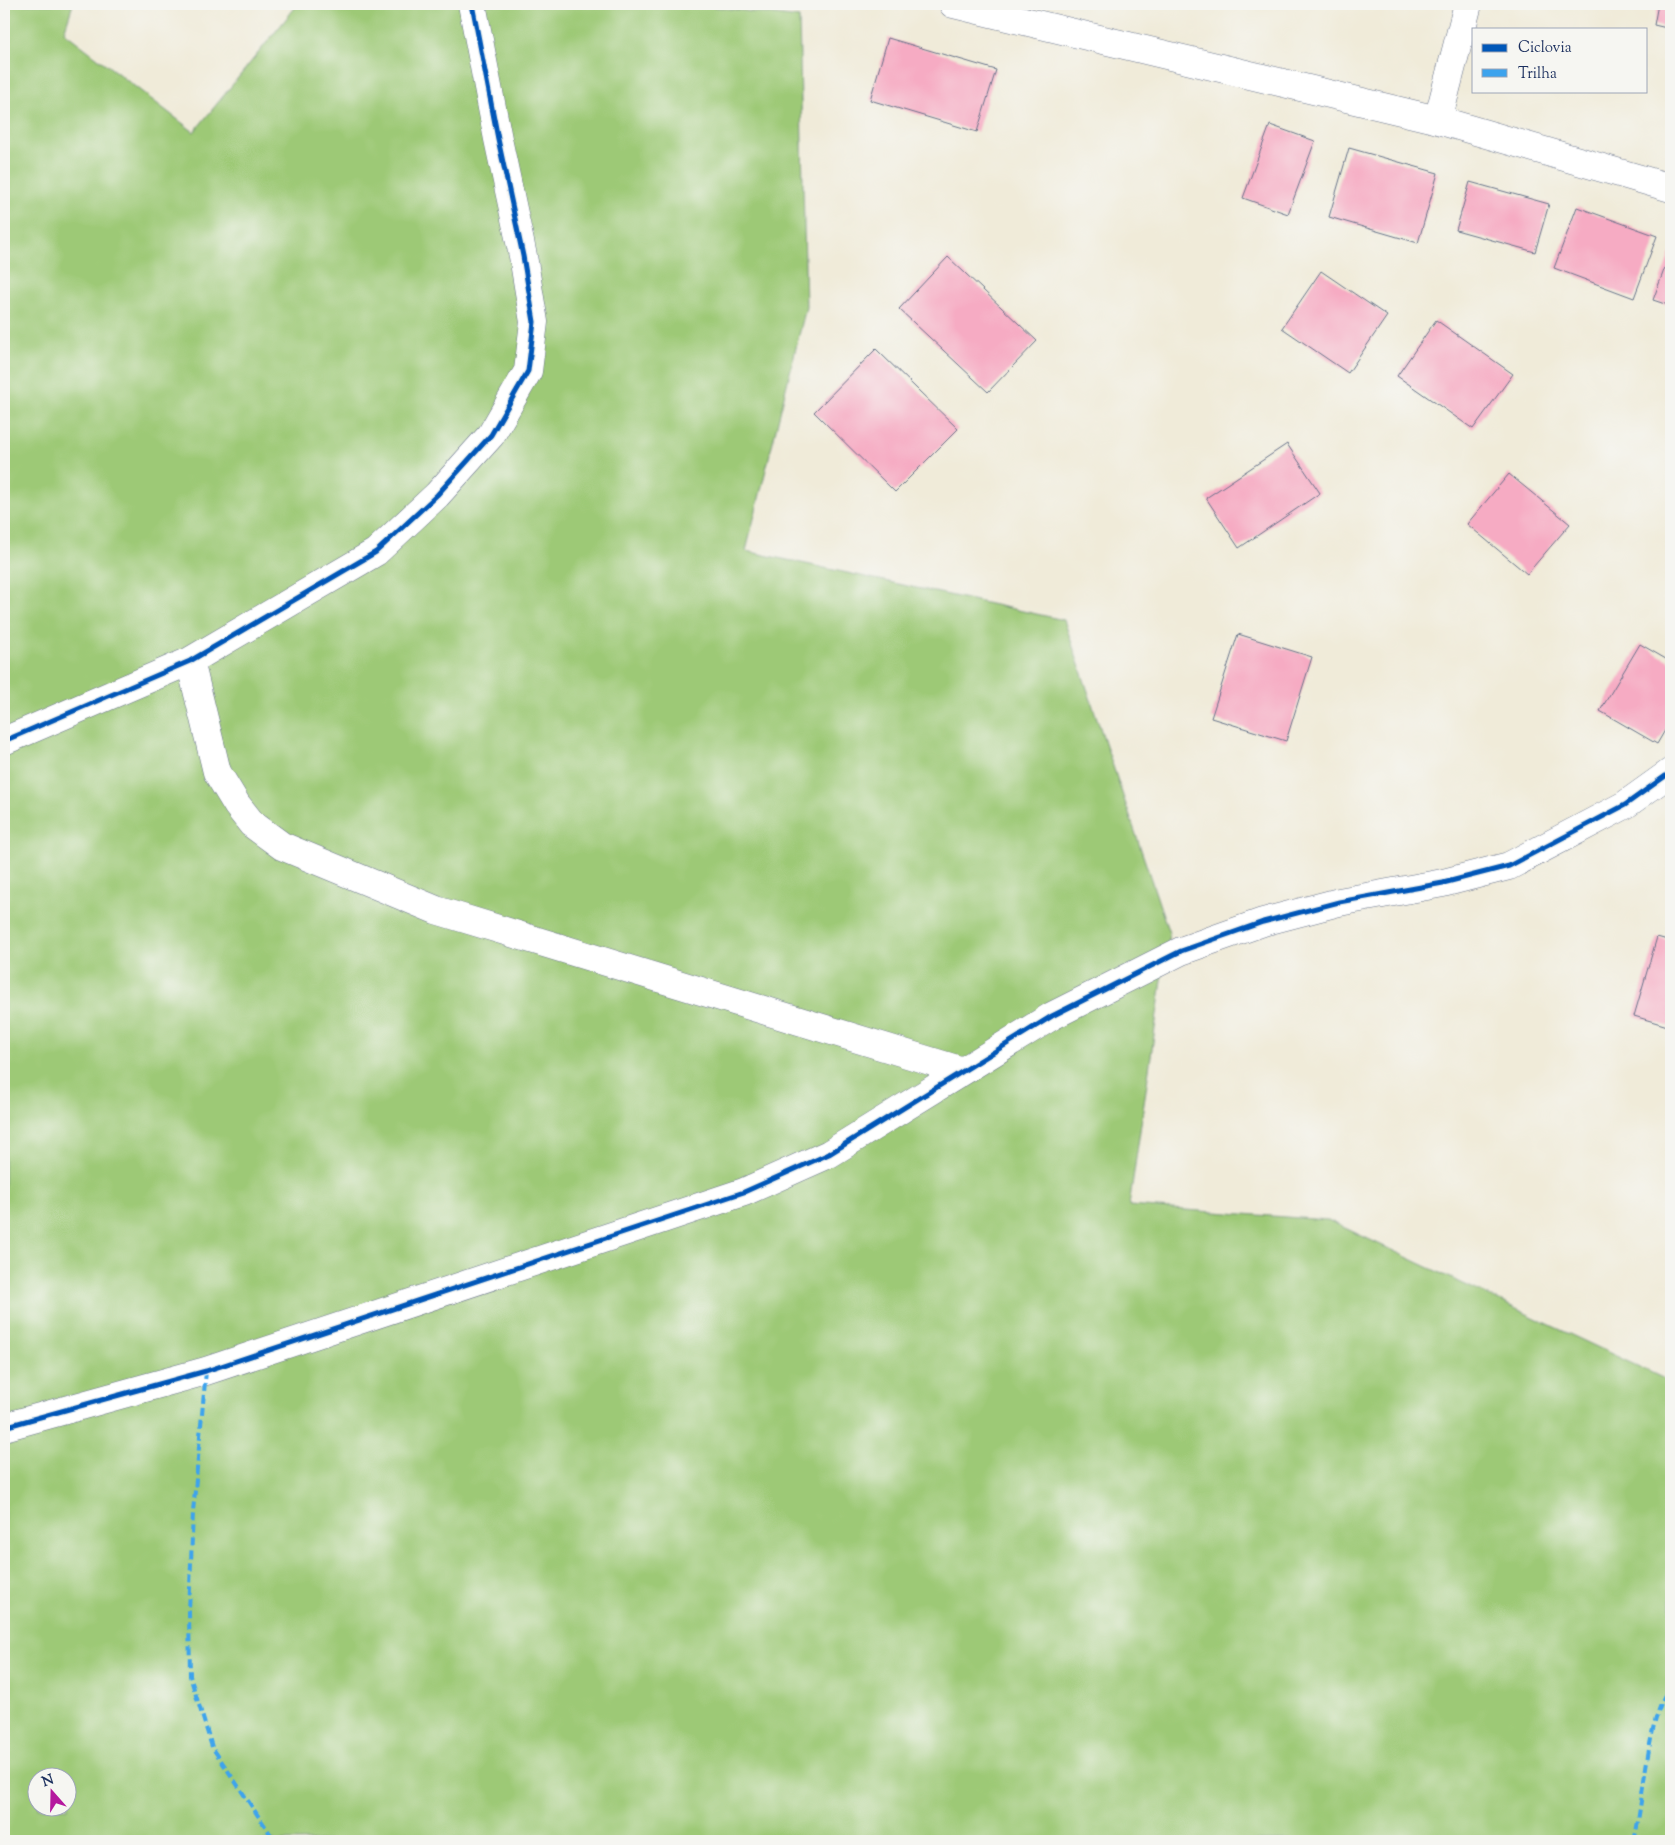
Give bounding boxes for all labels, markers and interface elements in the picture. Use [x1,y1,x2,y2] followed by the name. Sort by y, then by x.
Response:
[1472,28,1648,92] legend
[1518,38,1572,59] text: Ciclovia
[1518,64,1557,85] text: Trilha
[28,1768,78,1818] north arrow
[40,1770,57,1793] text: N

